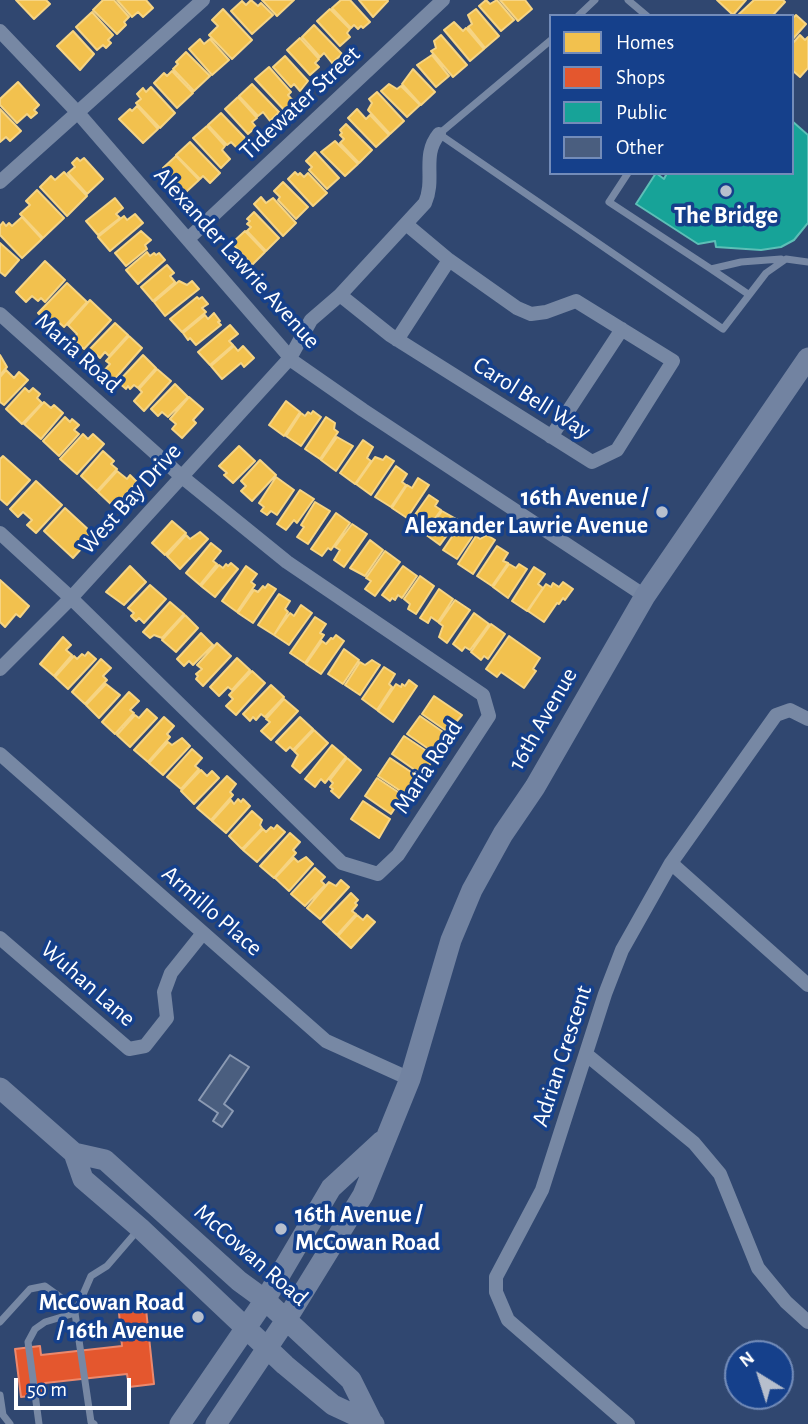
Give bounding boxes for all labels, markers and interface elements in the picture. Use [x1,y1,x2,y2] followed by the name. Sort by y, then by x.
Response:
[549,14,794,175] legend
[616,32,674,53] text: Homes
[234,40,366,166] street label: Tidewater Street
[616,67,665,88] text: Shops
[616,102,666,123] text: Public
[616,137,663,158] text: Other
[148,161,326,355] street label: Alexander Lawrie Avenue
[718,183,734,199] marker: The Bridge
[674,202,778,230] place label: The Bridge
[29,307,127,399] street label: Maria Road
[468,350,596,446] street label: Carol Bell Way
[73,437,187,561] street label: West Bay Drive
[405,484,648,540] place label: 16th Avenue / Alexander Lawrie Avenue
[654,504,670,520] marker: 16th Avenue / Alexander Lawrie Avenue
[502,663,584,775] street label: 16th Avenue
[387,715,469,819] street label: Maria Road
[156,860,268,962] street label: Armillo Place
[35,935,141,1033] street label: Wuhan Lane
[526,982,598,1130] street label: Adrian Crescent
[188,1198,314,1312] street label: McCowan Road
[295,1201,440,1257] place label: 16th Avenue / McCowan Road
[273,1221,289,1237] marker: 16th Avenue / McCowan Road
[39,1289,184,1345] place label: McCowan Road / 16th Avenue
[190,1309,206,1325] marker: McCowan Road / 16th Avenue
[724,1340,794,1410] north arrow
[736,1348,758,1371] text: N
[18,1364,135,1408] scale bar
[27,1379,67,1400] text: 50 m

